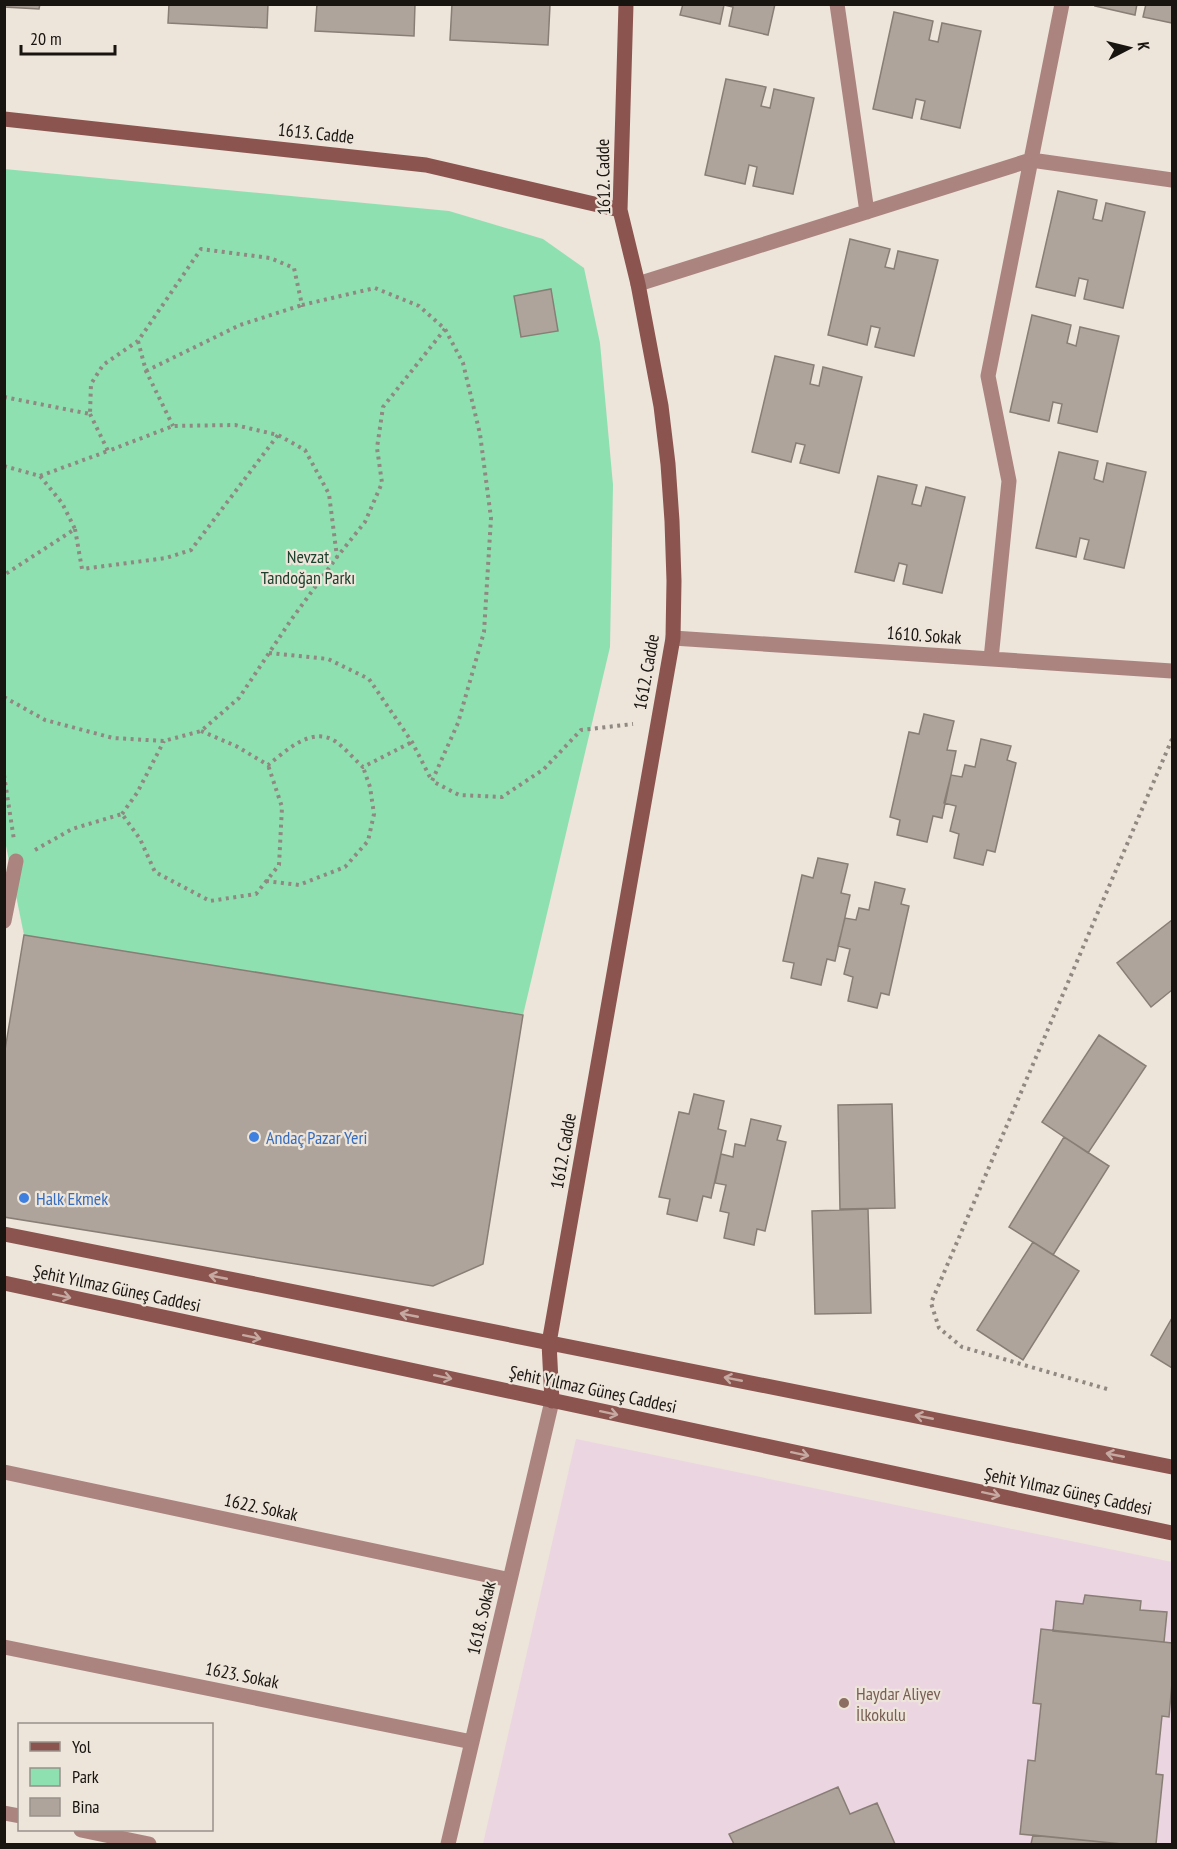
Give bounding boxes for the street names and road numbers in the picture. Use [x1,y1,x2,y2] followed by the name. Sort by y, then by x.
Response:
[277,118,355,148] street label: 1613. Cadde
[591,139,615,215] street label: 1612. Cadde
[886,621,962,649] street label: 1610. Sokak
[628,632,664,712] street label: 1612. Cadde
[545,1111,581,1191] street label: 1612. Cadde
[31,1259,203,1317] street label: Şehit Yılmaz Güneş Caddesi
[507,1360,679,1418] street label: Şehit Yılmaz Güneş Caddesi
[982,1462,1154,1520] street label: Şehit Yılmaz Güneş Caddesi
[222,1488,300,1526] street label: 1622. Sokak
[461,1579,501,1657] street label: 1618. Sokak
[203,1657,281,1693] street label: 1623. Sokak

